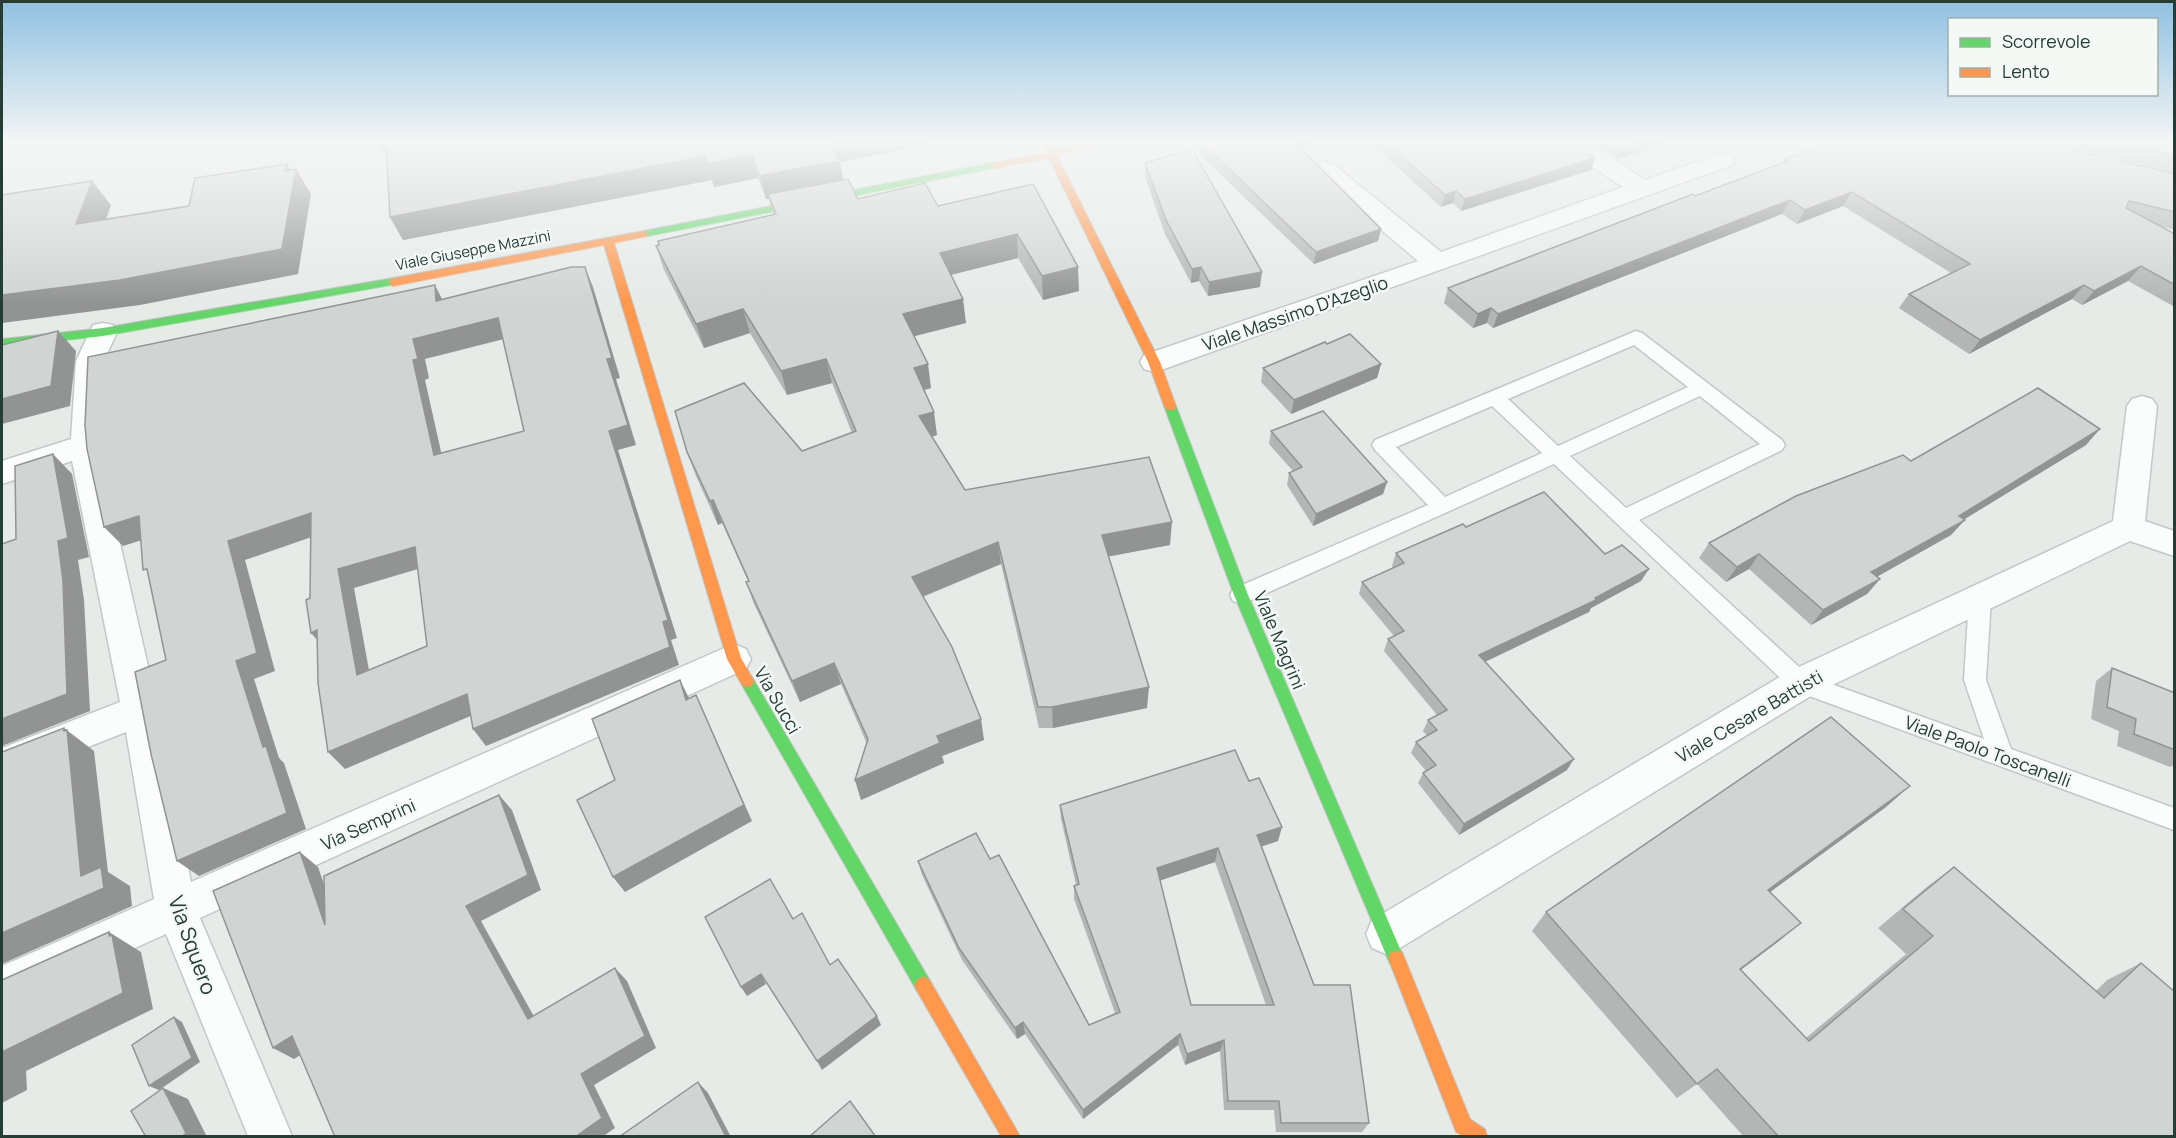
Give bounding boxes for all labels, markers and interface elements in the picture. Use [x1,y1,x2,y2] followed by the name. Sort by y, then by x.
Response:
[1948,18,2158,96] legend
[2002,29,2091,53] text: Scorrevole
[2002,59,2050,83] text: Lento
[394,225,552,275] street label: Viale Giuseppe Mazzini
[1199,270,1391,356] street label: Viale Massimo D'Azeglio
[1249,587,1311,693] street label: Viale Magrini
[749,662,807,738] street label: Via Succi
[1671,664,1827,768] street label: Viale Cesare Battisti
[1901,710,2075,792] street label: Viale Paolo Toscanelli
[317,792,419,856] street label: Via Semprini
[162,892,224,998] street label: Via Squero

